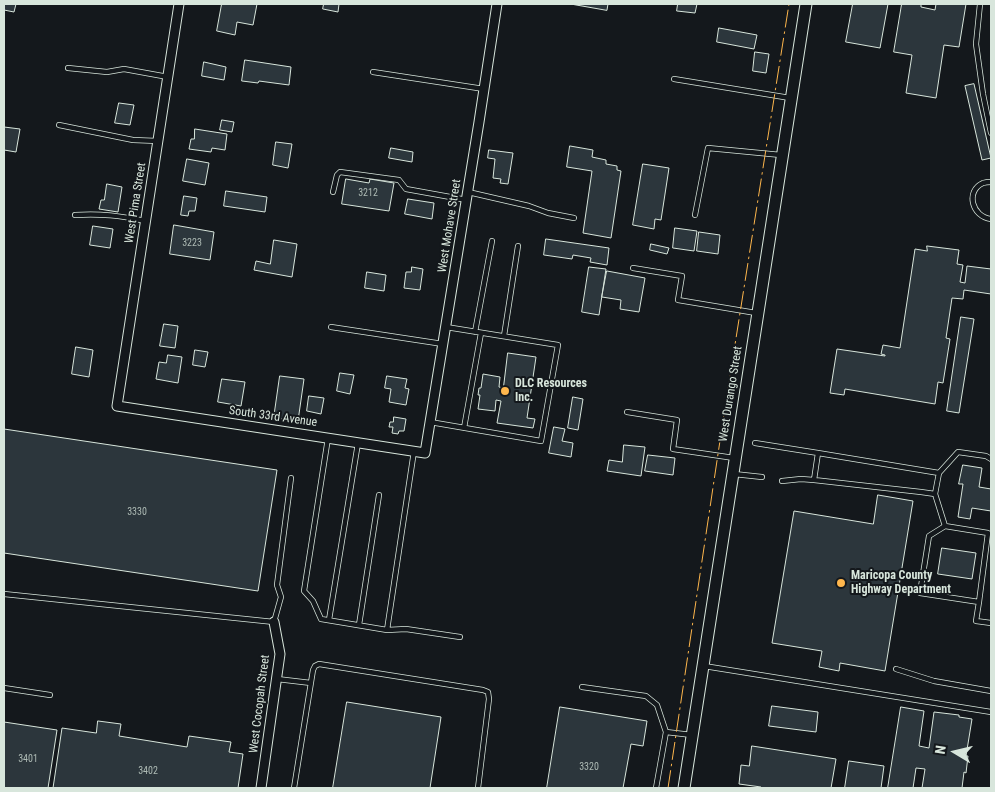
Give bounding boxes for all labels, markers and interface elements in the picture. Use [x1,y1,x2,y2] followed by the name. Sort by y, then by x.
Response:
[123,162,149,244] street label: West Pima Street
[436,178,464,274] street label: West Mohave Street
[358,187,378,199] house number: 3212
[182,237,202,249] house number: 3223
[716,345,746,443] street label: West Durango Street
[515,377,587,405] place label: DLC Resources Inc.
[499,385,511,397] marker: DLC Resources Inc.
[228,404,318,430] street label: South 33rd Avenue
[127,506,147,518] house number: 3330
[851,569,951,597] place label: Maricopa County Highway Department
[835,577,847,589] marker: Maricopa County Highway Department
[247,654,273,754] street label: West Cocopah Street
[930,727,980,777] north arrow
[932,744,949,755] text: N
[18,753,38,765] house number: 3401
[579,761,599,773] house number: 3320
[138,765,158,777] house number: 3402

